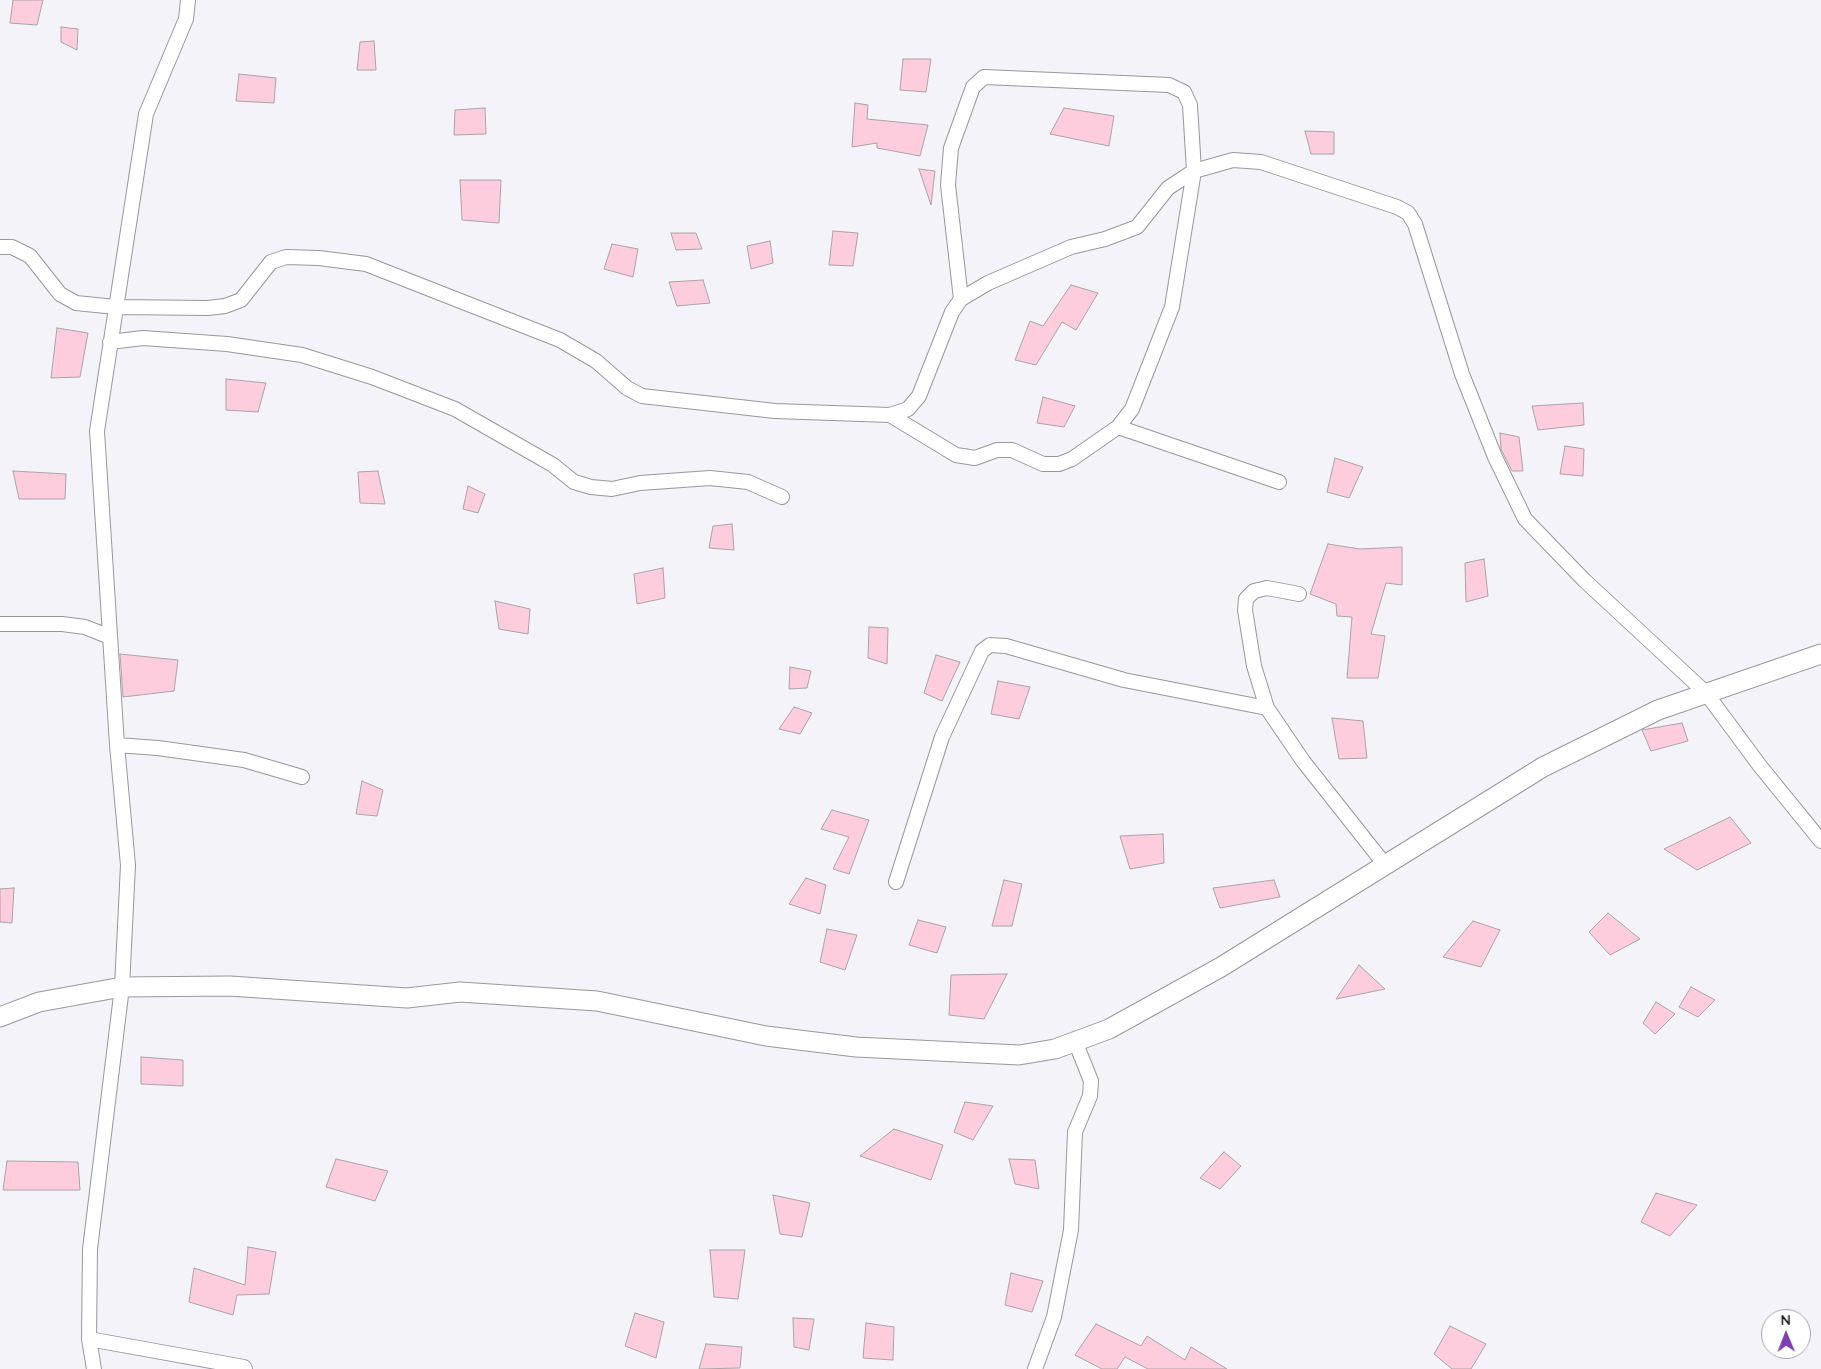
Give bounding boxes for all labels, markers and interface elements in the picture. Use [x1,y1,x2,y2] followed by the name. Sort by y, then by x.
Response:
[1761,1309,1811,1359] north arrow
[1780,1311,1791,1329] text: N

